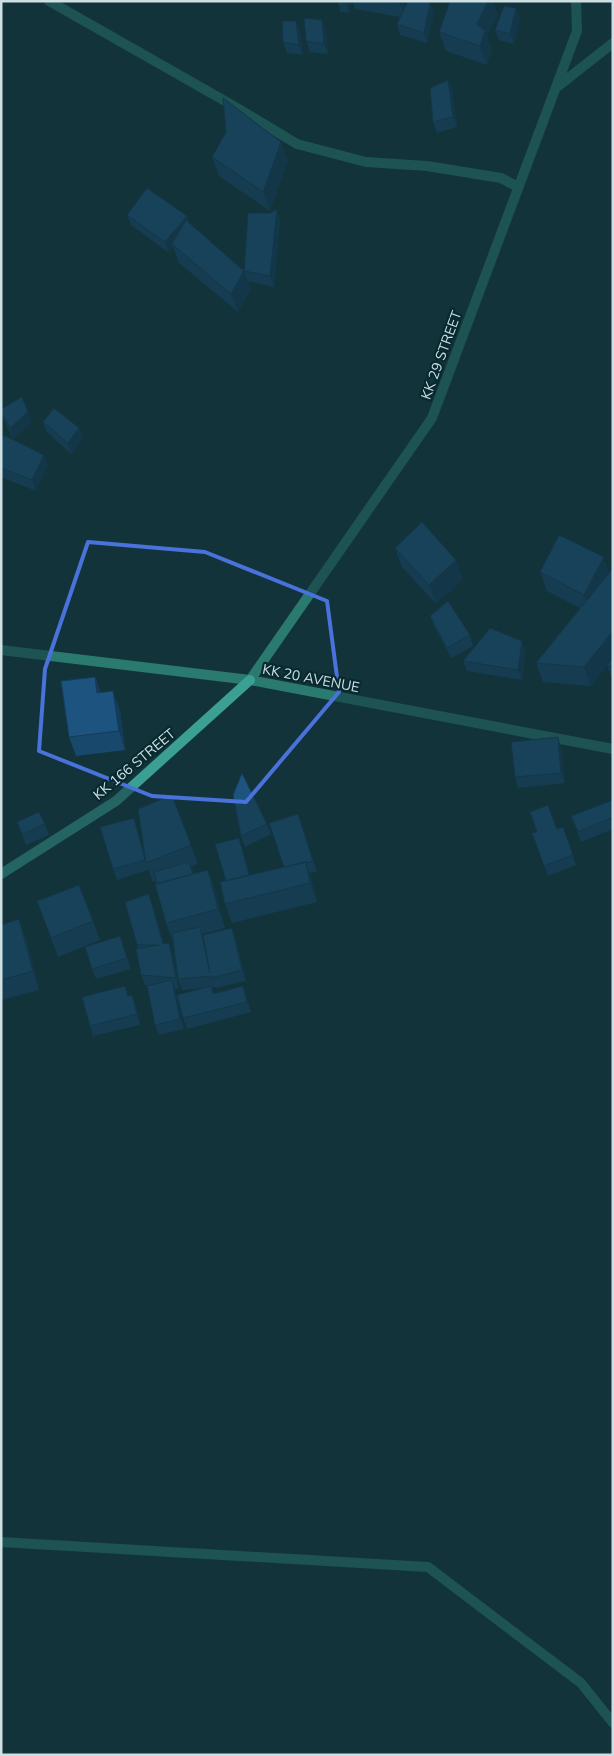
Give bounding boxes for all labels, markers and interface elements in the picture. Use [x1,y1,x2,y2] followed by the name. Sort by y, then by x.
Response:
[417,308,466,402] street label: KK 29 STREET
[261,660,361,696] street label: KK 20 AVENUE
[89,724,179,804] street label: KK 166 STREET

